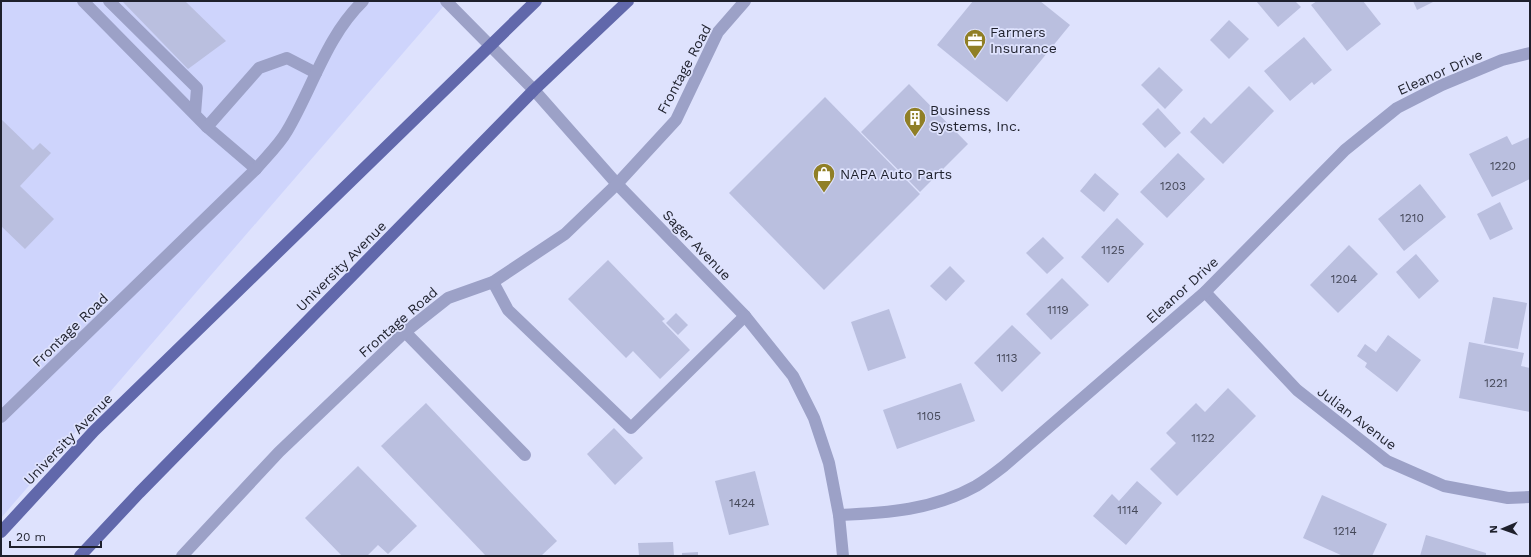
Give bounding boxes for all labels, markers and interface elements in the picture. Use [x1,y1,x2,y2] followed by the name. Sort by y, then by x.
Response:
[654,22,714,116] street label: Frontage Road
[990,24,1057,56] place label: Farmers Insurance
[962,27,988,60] office icon: Farmers Insurance
[1395,46,1485,98] street label: Eleanor Drive
[930,102,1021,134] place label: Business Systems, Inc.
[902,105,928,138] building icon: Business Systems, Inc.
[1490,159,1516,173] house number: 1220
[811,161,837,194] shop icon: NAPA Auto Parts
[840,166,952,182] place label: NAPA Auto Parts
[1160,179,1186,193] house number: 1203
[659,207,735,283] street label: Sager Avenue
[1400,211,1424,225] house number: 1210
[293,218,389,314] street label: University Avenue
[1101,243,1125,257] house number: 1125
[1143,254,1221,326] street label: Eleanor Drive
[1331,272,1357,286] house number: 1204
[356,284,440,360] street label: Frontage Road
[29,290,111,370] street label: Frontage Road
[1047,303,1069,317] house number: 1119
[996,351,1018,365] house number: 1113
[1484,376,1508,390] house number: 1221
[1314,383,1400,453] street label: Julian Avenue
[20,390,116,488] street label: University Avenue
[917,409,941,423] house number: 1105
[1191,431,1215,445] house number: 1122
[729,496,755,510] house number: 1424
[1117,503,1139,517] house number: 1114
[1483,509,1523,549] north arrow
[10,523,101,549] scale bar
[1333,524,1357,538] house number: 1214
[1487,525,1500,534] text: N
[16,530,46,544] text: 20 m

